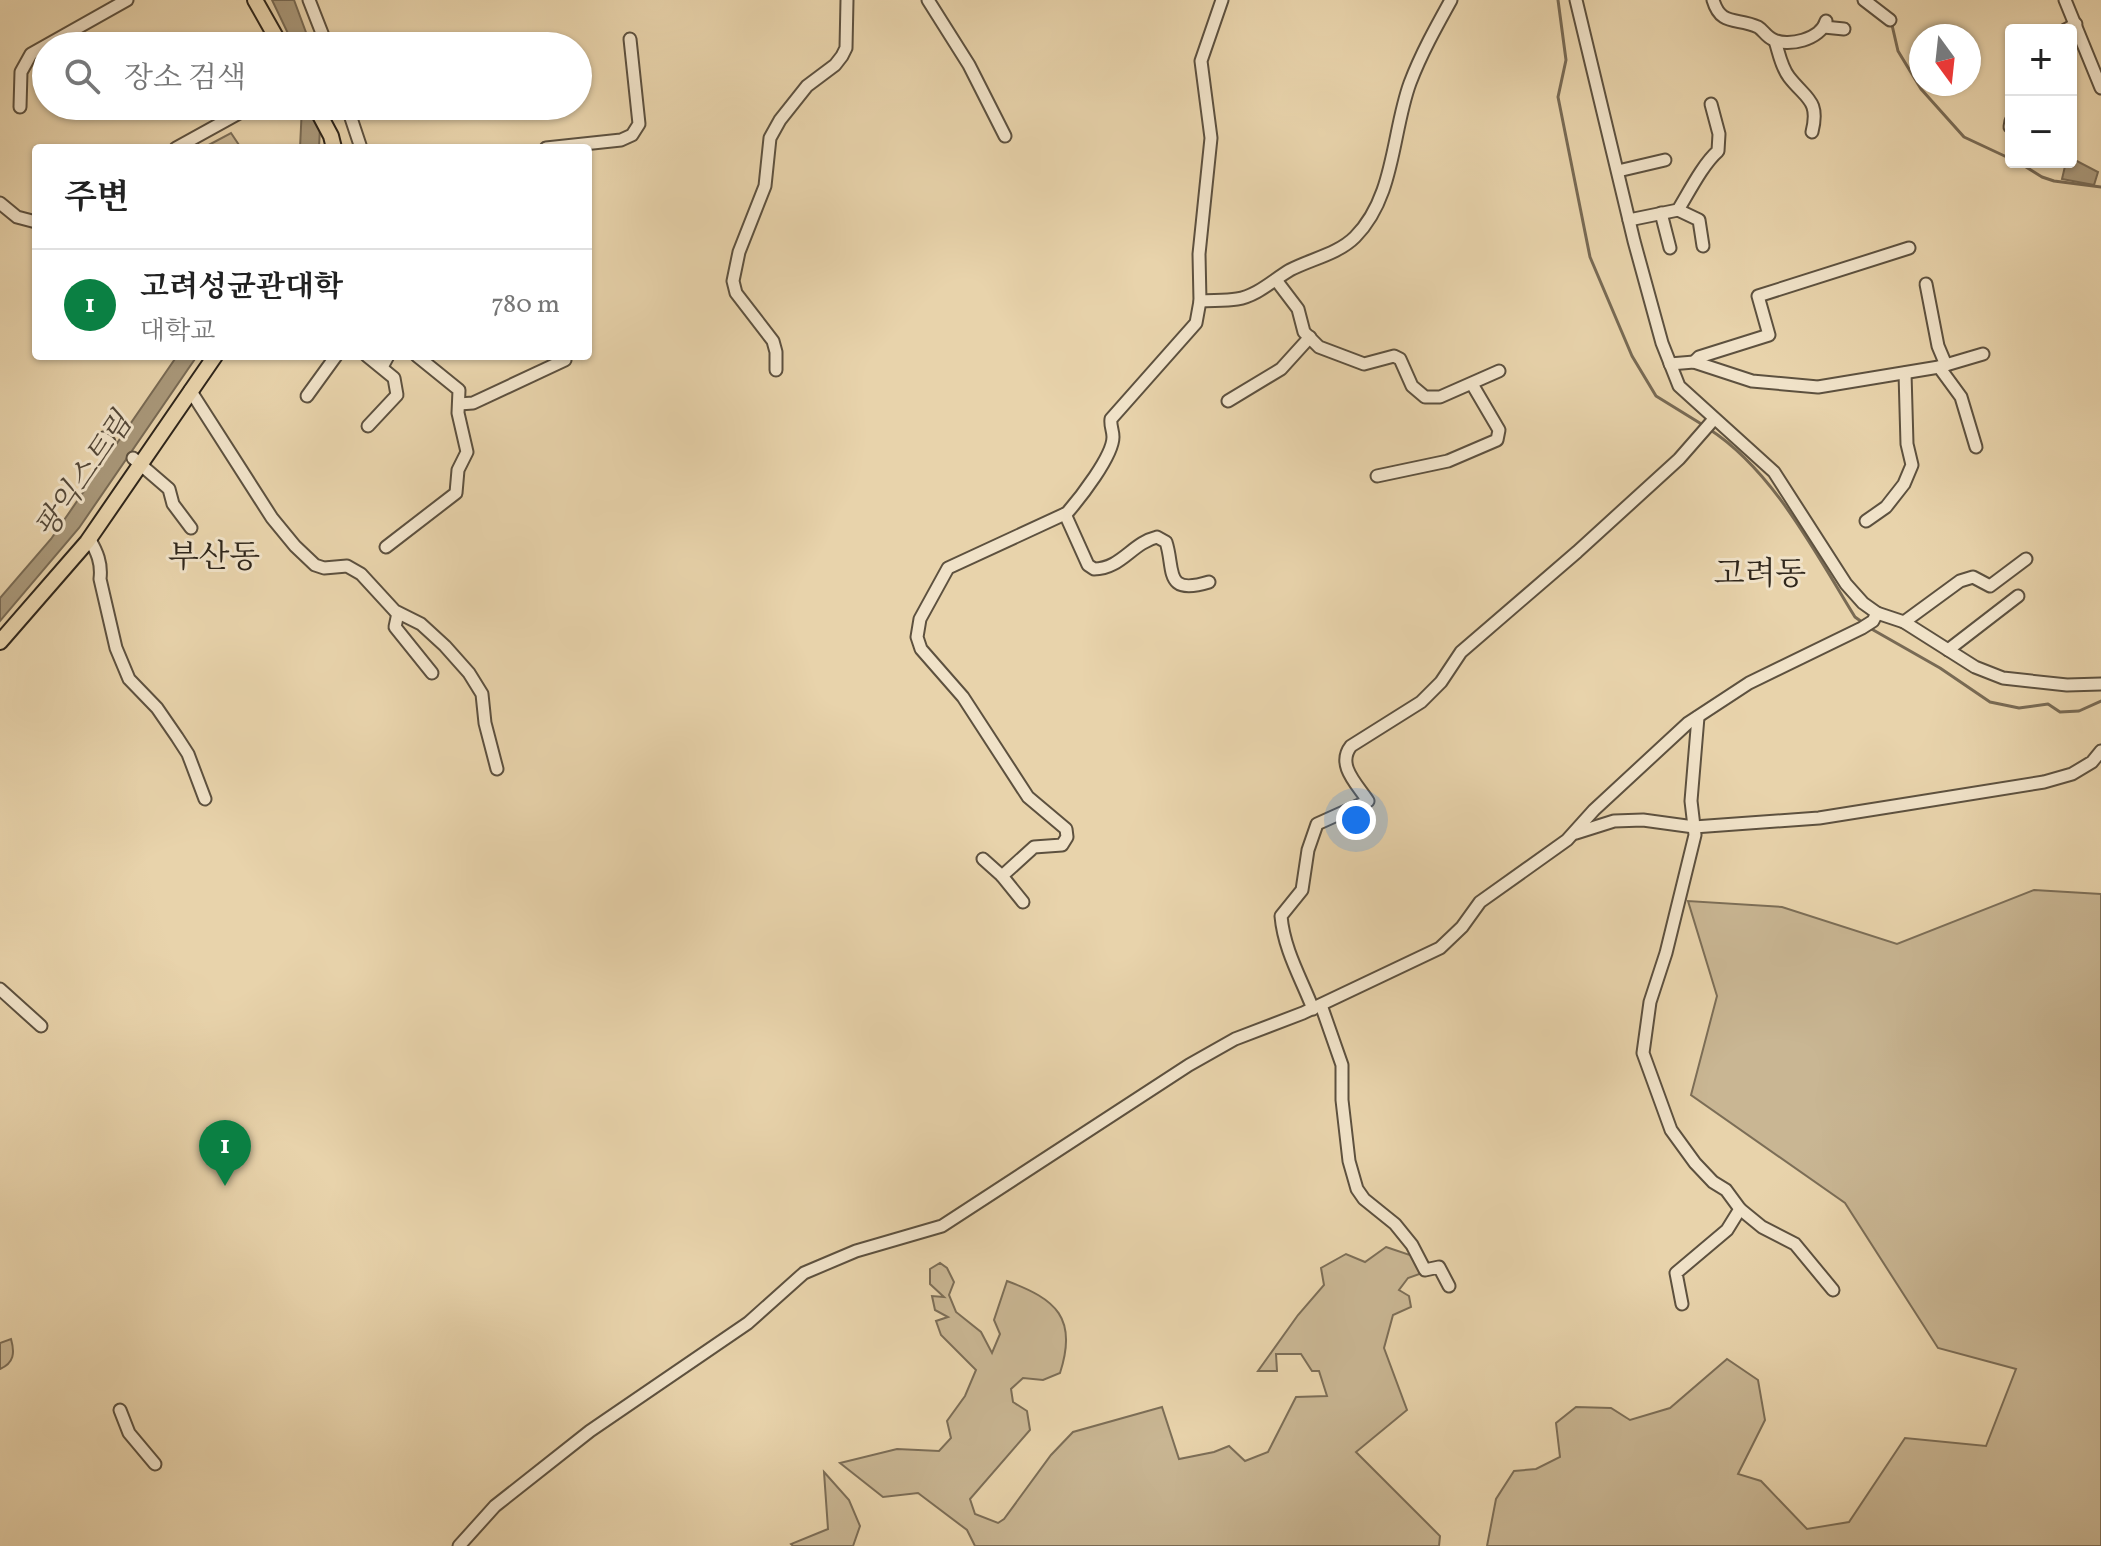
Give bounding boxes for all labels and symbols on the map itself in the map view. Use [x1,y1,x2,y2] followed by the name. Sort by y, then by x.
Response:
[1909,24,1981,96] north arrow
[26,403,145,548] water label: 팡익스트림
[168,537,260,581] district label: 부산동
[1714,554,1806,598] district label: 고려동
[1336,800,1376,840] your location
[199,1120,251,1186] pin: 1

